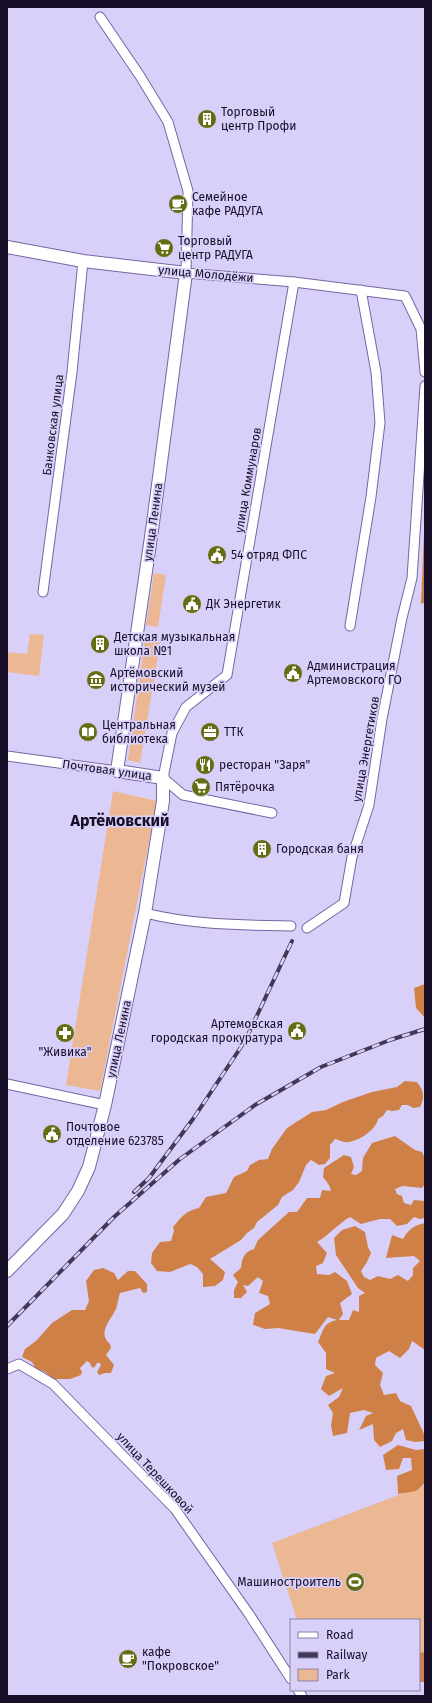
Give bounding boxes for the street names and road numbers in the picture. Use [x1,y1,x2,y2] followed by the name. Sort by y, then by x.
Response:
[158,263,254,285] street label: улица Молодёжи
[40,374,66,476] street label: Банковская улица
[232,426,264,534] street label: улица Коммунаров
[141,482,165,562] street label: улица Ленина
[350,695,382,803] street label: улица Энергетиков
[61,757,153,783] street label: Почтовая улица
[104,999,134,1079] street label: улица Ленина
[114,1429,196,1517] street label: улица Терешковой

